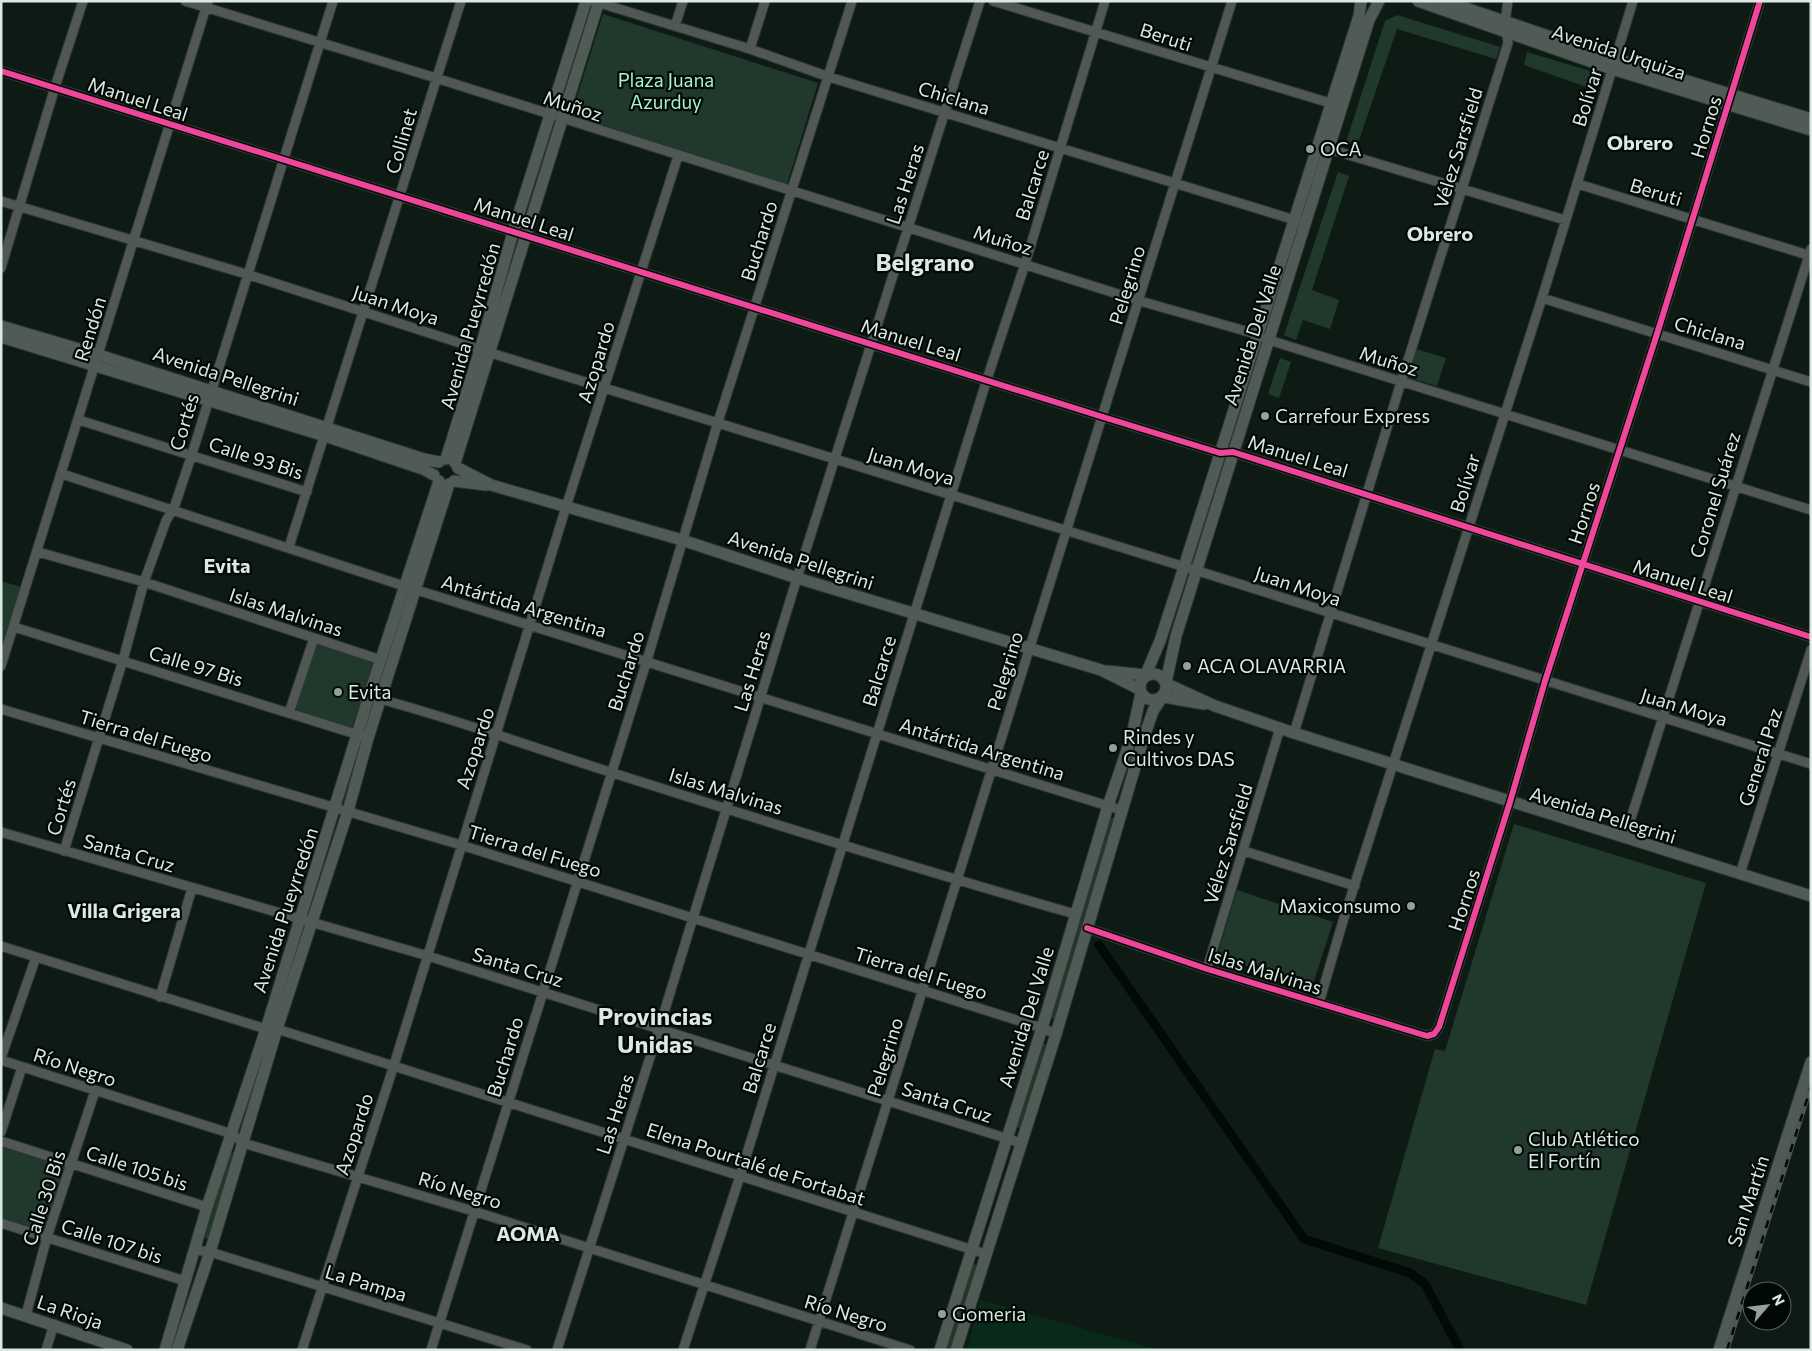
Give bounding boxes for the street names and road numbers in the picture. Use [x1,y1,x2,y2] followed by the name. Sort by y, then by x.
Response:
[1137,17,1195,56] street label: Beruti
[1549,19,1689,84] street label: Avenida Urquiza
[1567,64,1606,129] street label: Bolívar
[85,72,191,125] street label: Manuel Leal
[916,76,993,119] street label: Chiclana
[541,85,605,126] street label: Muñoz
[1428,85,1487,211] street label: Vélez Sarsfield
[1685,93,1726,161] street label: Hornos
[380,105,421,176] street label: Collinet
[881,141,928,227] street label: Las Heras
[1010,147,1053,223] street label: Balcarce
[1627,173,1685,210] street label: Beruti
[471,192,577,245] street label: Manuel Leal
[735,198,782,284] street label: Buchardo
[971,220,1035,259] street label: Muñoz
[435,240,504,412] street label: Avenida Pueyrredón
[1104,243,1149,327] street label: Pelegrino
[1218,262,1285,408] street label: Avenida Del Valle
[350,280,442,329] street label: Juan Moya
[69,294,110,364] street label: Rendón
[1672,311,1749,354] street label: Chiclana
[858,313,964,366] street label: Manuel Leal
[572,318,619,406] street label: Azopardo
[150,341,302,410] street label: Avenida Pellegrini
[1357,341,1421,380] street label: Muñoz
[164,391,203,453] street label: Cortés
[1245,429,1351,482] street label: Manuel Leal
[1684,429,1745,561] street label: Coronel Suárez
[206,431,306,484] street label: Calle 93 Bis
[865,441,957,490] street label: Juan Moya
[1445,450,1484,515] street label: Bolívar
[1563,479,1604,547] street label: Hornos
[725,525,877,594] street label: Avenida Pellegrini
[1630,554,1736,607] street label: Manuel Leal
[1252,561,1344,610] street label: Juan Moya
[439,569,610,642] street label: Antártida Argentina
[227,582,346,641] street label: Islas Malvinas
[602,628,649,714] street label: Buchardo
[728,628,775,714] street label: Las Heras
[982,629,1027,713] street label: Pelegrino
[857,633,900,709] street label: Balcarce
[146,640,246,691] street label: Calle 97 Bis
[1638,682,1730,731] street label: Juan Moya
[77,704,215,767] street label: Tierra del Fuego
[451,704,499,792] street label: Azopardo
[1733,705,1786,809] street label: General Paz
[897,712,1068,785] street label: Antártida Argentina
[666,762,786,819] street label: Islas Malvinas
[41,776,80,838] street label: Cortés
[1198,781,1257,907] street label: Vélez Sarsfield
[1527,781,1679,848] street label: Avenida Pellegrini
[466,819,604,882] street label: Tierra del Fuego
[247,824,322,995] street label: Avenida Pueyrredón
[81,829,177,877] street label: Santa Cruz
[1443,866,1484,934] street label: Hornos
[852,941,990,1004] street label: Tierra del Fuego
[470,942,566,991] street label: Santa Cruz
[1205,942,1325,999] street label: Islas Malvinas
[993,944,1058,1090] street label: Avenida Del Valle
[481,1014,528,1100] street label: Buchardo
[862,1015,907,1099] street label: Pelegrino
[737,1020,780,1096] street label: Balcarce
[31,1042,120,1091] street label: Río Negro
[591,1071,638,1157] street label: Las Heras
[899,1076,995,1127] street label: Santa Cruz
[330,1090,378,1178] street label: Azopardo
[644,1117,869,1210] street label: Elena Pourtalé de Fortabat
[83,1140,191,1195] street label: Calle 105 bis
[17,1147,70,1248] street label: Calle 30 Bis
[1722,1152,1773,1249] street label: San Martín
[416,1166,505,1213] street label: Río Negro
[59,1213,166,1268] street label: Calle 107 bis
[323,1259,410,1306] street label: La Pampa
[802,1289,891,1336] street label: Río Negro
[34,1290,106,1334] street label: La Rioja

